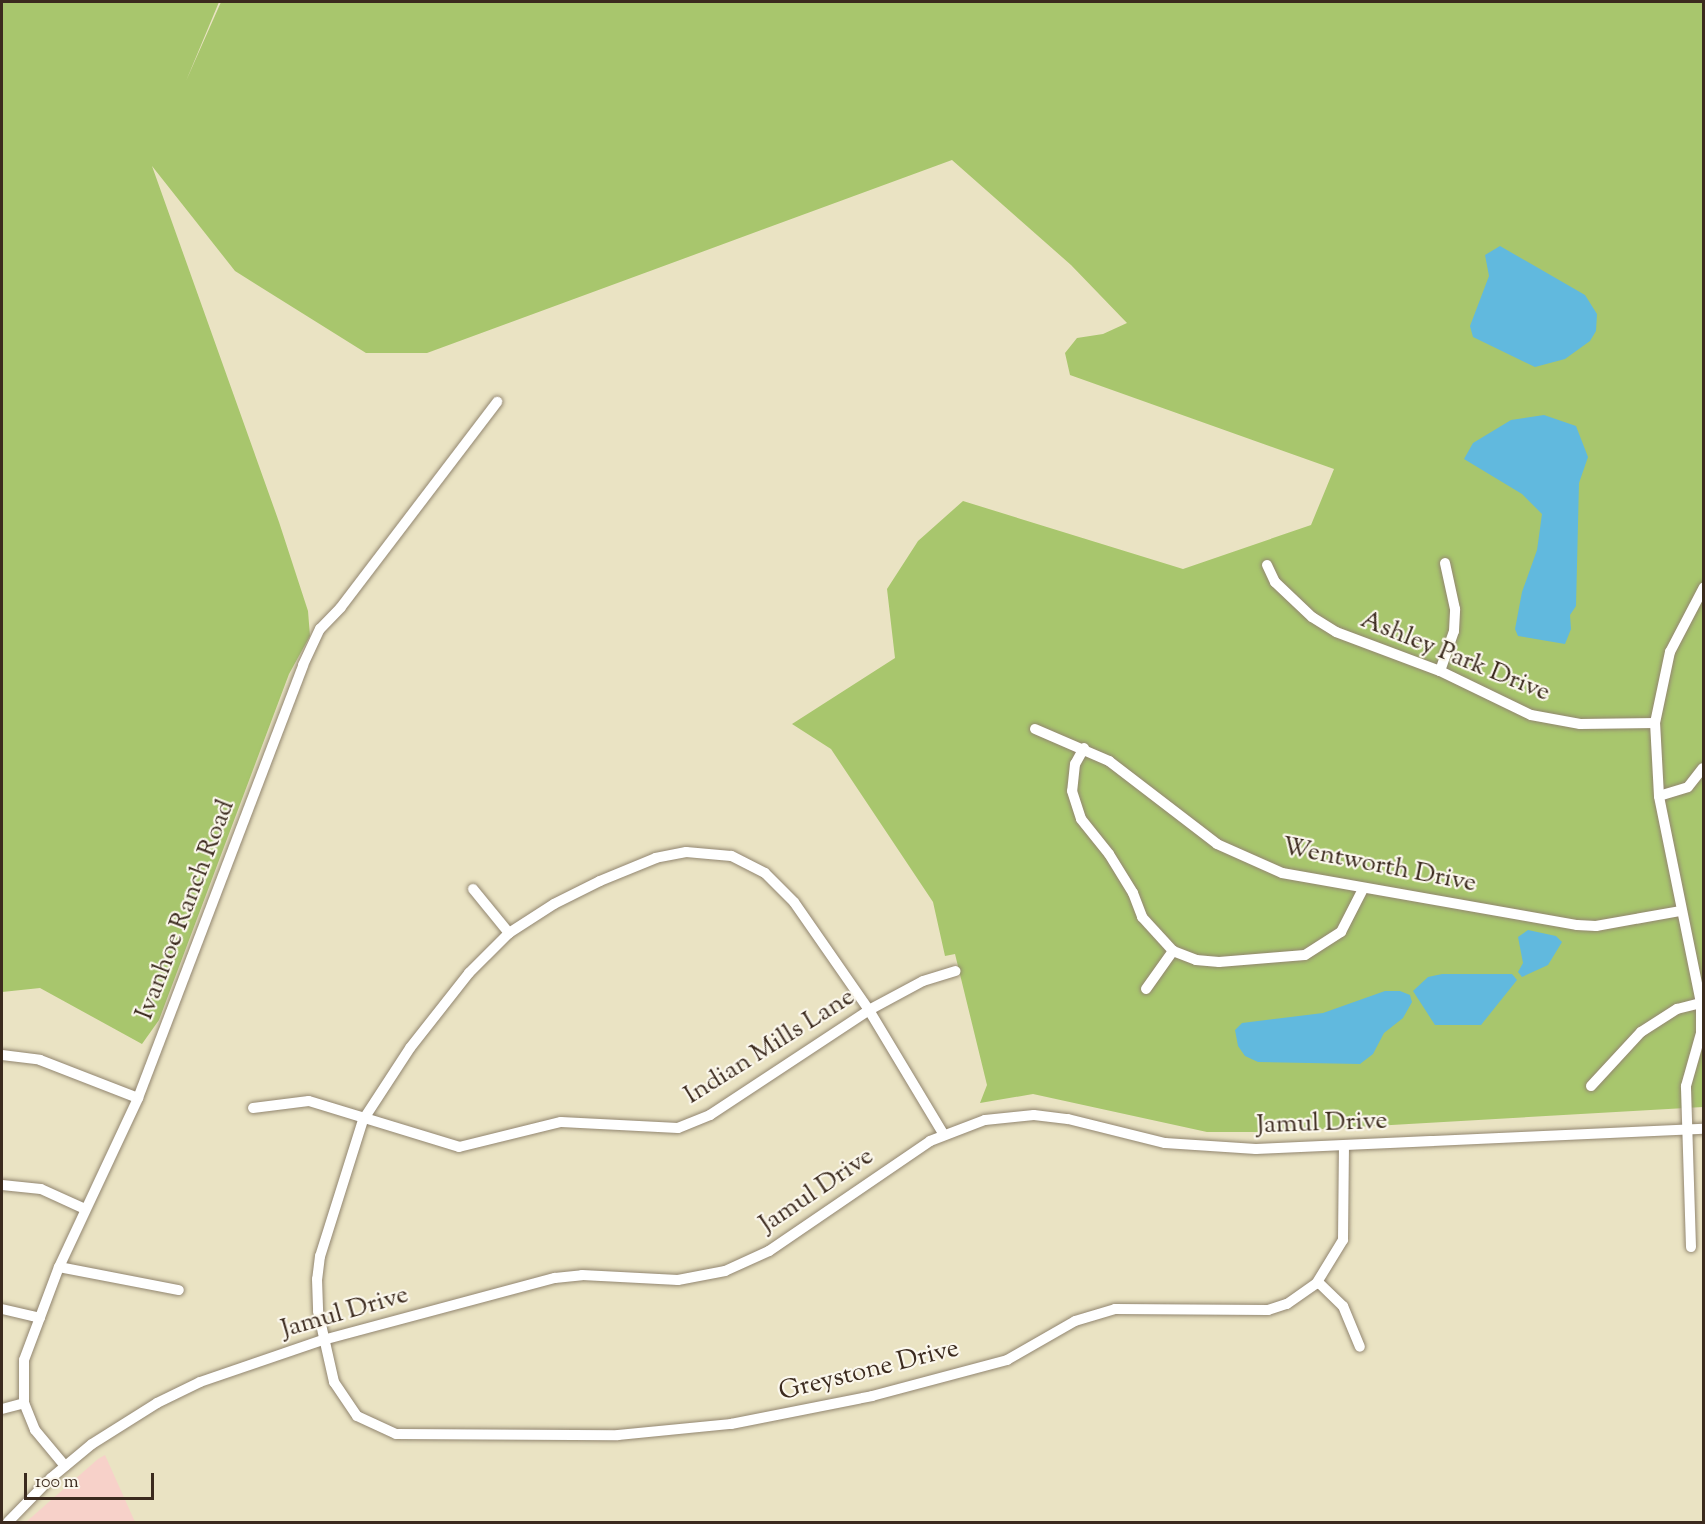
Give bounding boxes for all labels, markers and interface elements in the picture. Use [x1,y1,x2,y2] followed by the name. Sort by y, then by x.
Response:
[1356,605,1554,709] street label: Ashley Park Drive
[130,796,242,1024] street label: Ivanhoe Ranch Road
[1279,832,1479,900] street label: Wentworth Drive
[679,982,861,1112] street label: Indian Mills Lane
[1256,1106,1388,1142] street label: Jamul Drive
[754,1141,880,1241] street label: Jamul Drive
[278,1280,412,1346] street label: Jamul Drive
[776,1334,962,1408] street label: Greystone Drive
[27,1461,158,1499] scale bar
[35,1470,79,1496] text: 100 m

